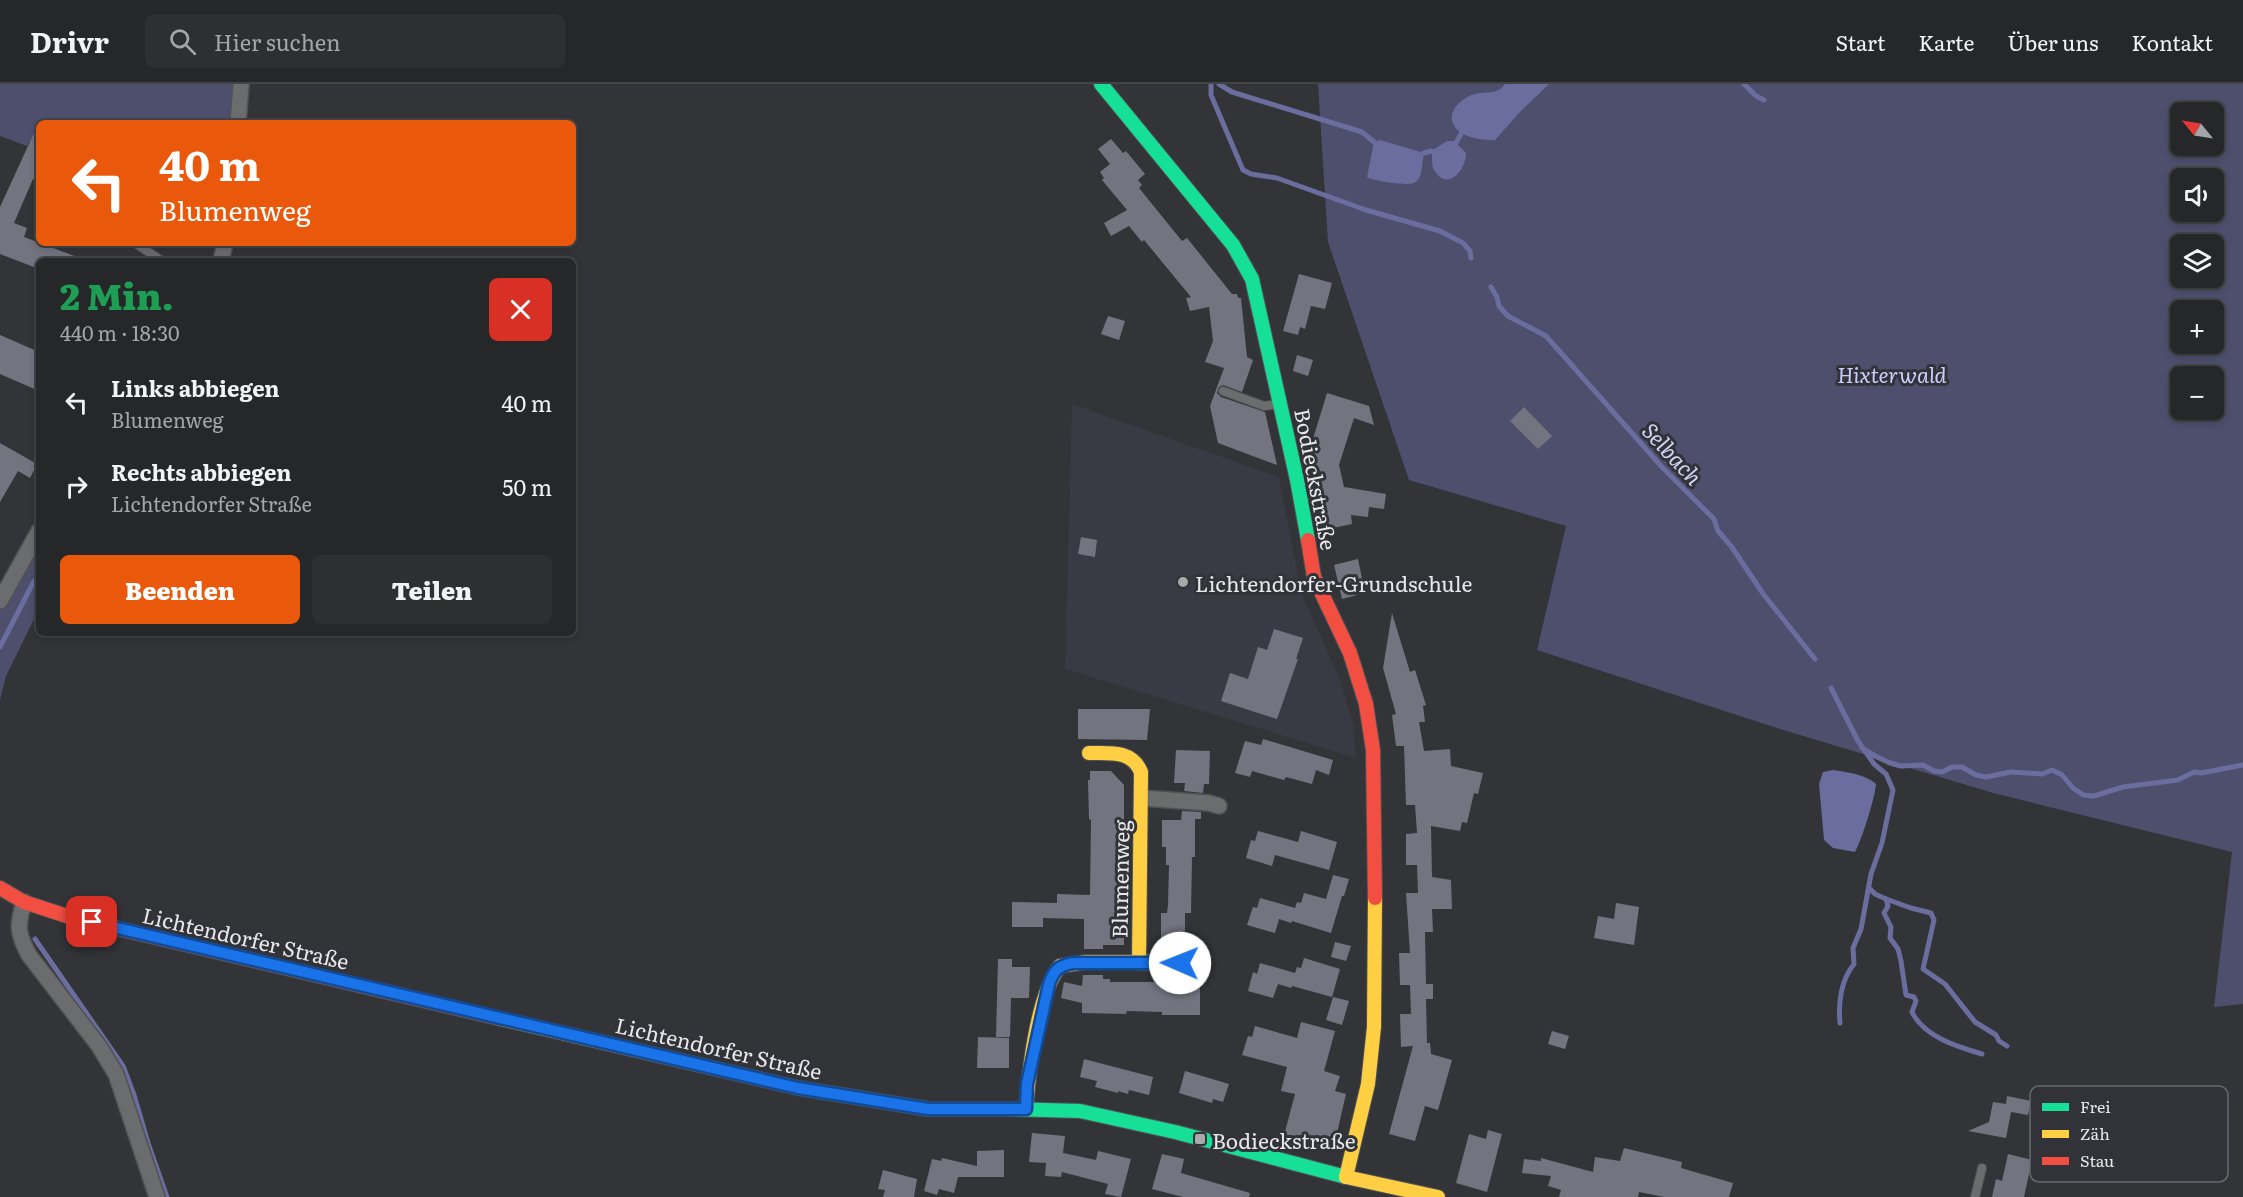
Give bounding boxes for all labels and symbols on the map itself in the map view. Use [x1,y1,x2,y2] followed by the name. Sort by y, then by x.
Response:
[2170,102,2224,156] north arrow
[1837,358,1947,389] park label: Hixterwald
[1288,405,1346,553] street label: Bodieckstraße
[1635,414,1711,492] water label: Selbach
[1195,567,1472,598] place label: Lichtendorfer-Grundschule
[1176,575,1190,589] marker: Lichtendorfer-Grundschule
[1102,819,1136,938] street label: Blumenweg
[66,896,117,947] pin
[140,898,352,976] street label: Lichtendorfer Straße
[1148,931,1212,995] position arrow
[613,1008,825,1086] street label: Lichtendorfer Straße
[2030,1086,2228,1182] legend
[2080,1094,2111,1118] text: Frei
[2080,1121,2110,1145] text: Zäh
[1212,1124,1356,1155] place label: Bodieckstraße
[1193,1132,1207,1146] marker: Bodieckstraße
[2080,1148,2114,1172] text: Stau

